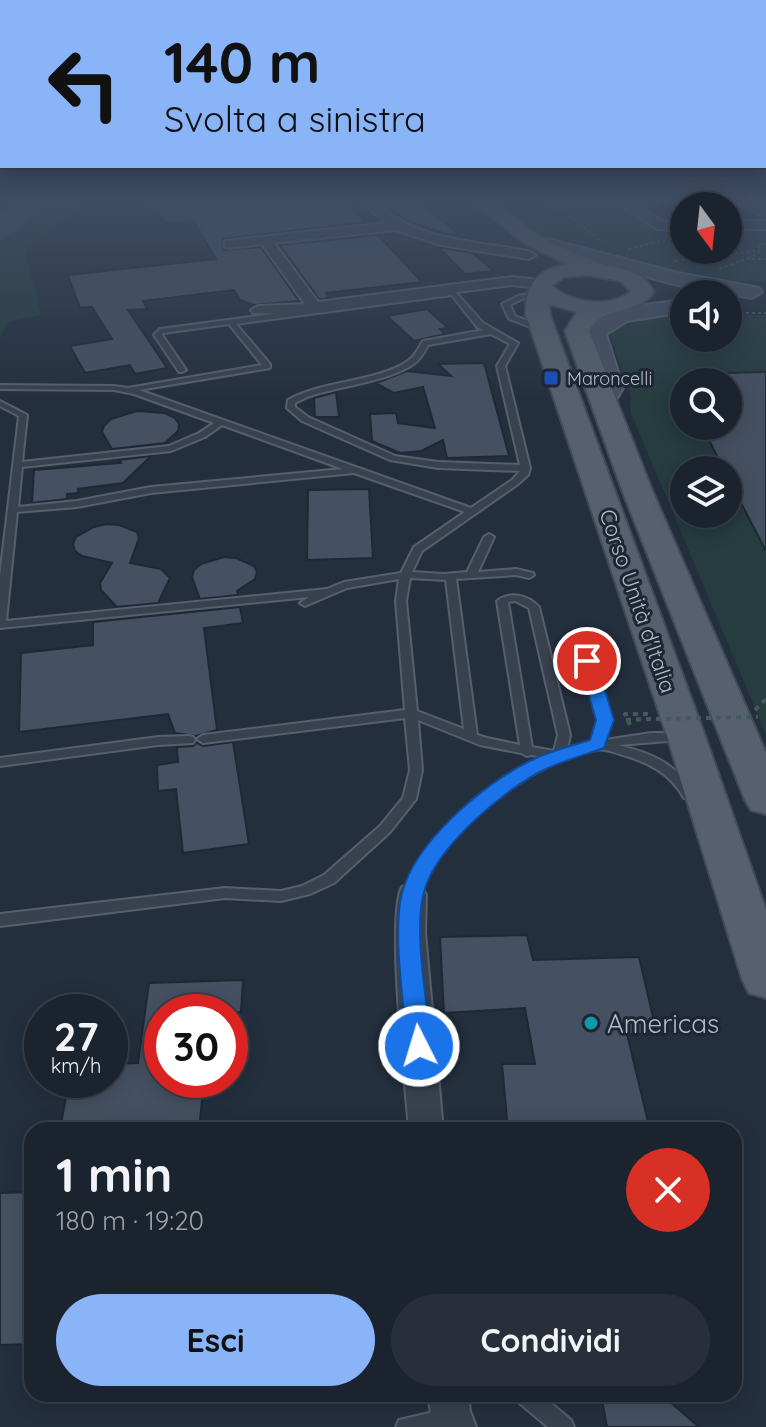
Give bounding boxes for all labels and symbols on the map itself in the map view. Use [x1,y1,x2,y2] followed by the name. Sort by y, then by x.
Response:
[670,192,742,264] north arrow
[567,367,652,390] place label: Maroncelli
[542,369,560,387] marker: Maroncelli
[593,505,683,697] street label: Corso Unità d'Italia
[553,627,621,695] pin
[144,994,248,1098] speed limit sign: 30
[377,1004,461,1088] position arrow
[607,1007,719,1040] place label: Americas
[582,1014,600,1032] marker: Americas

